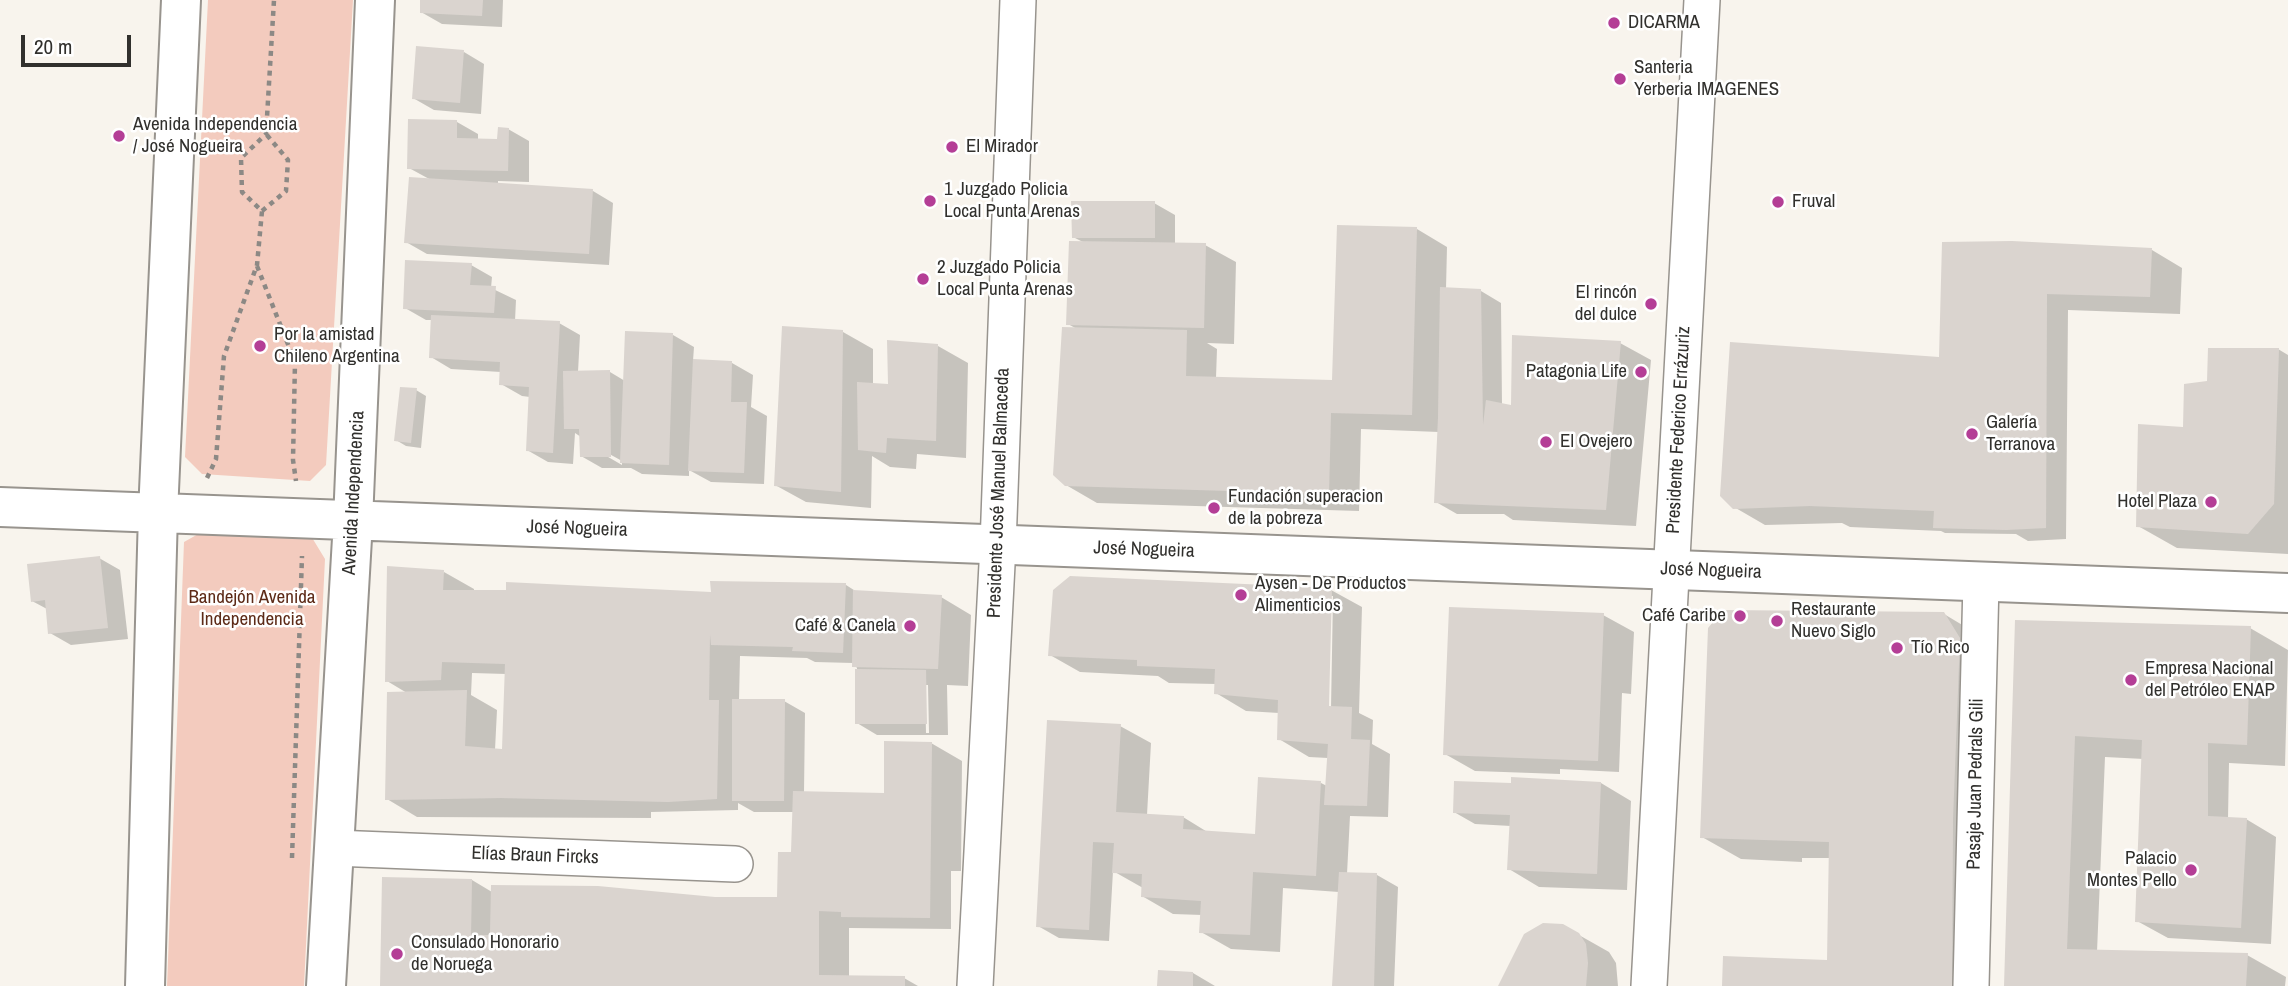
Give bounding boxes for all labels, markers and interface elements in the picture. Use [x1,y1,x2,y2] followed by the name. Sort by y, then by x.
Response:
[1628,12,1700,34] place label: DICARMA
[1606,15,1622,31] marker: DICARMA
[24,21,135,65] scale bar
[34,32,72,61] text: 20 m
[1634,57,1779,101] place label: Santeria Yerberia IMAGENES
[1612,71,1628,87] marker: Santeria Yerberia IMAGENES
[133,114,297,158] place label: Avenida Independencia / José Nogueira
[111,128,127,144] marker: Avenida Independencia / José Nogueira
[966,136,1038,158] place label: El Mirador
[944,139,960,155] marker: El Mirador
[944,179,1080,223] place label: 1 Juzgado Policia Local Punta Arenas
[1792,191,1835,213] place label: Fruval
[922,193,938,209] marker: 1 Juzgado Policia Local Punta Arenas
[1770,194,1786,210] marker: Fruval
[937,257,1073,301] place label: 2 Juzgado Policia Local Punta Arenas
[915,271,931,287] marker: 2 Juzgado Policia Local Punta Arenas
[1575,282,1637,326] place label: El rincón del dulce
[1643,296,1659,312] marker: El rincón del dulce
[274,324,400,368] place label: Por la amistad Chileno Argentina
[1662,326,1696,534] street label: Presidente Federico Errázuriz
[252,338,268,354] marker: Por la amistad Chileno Argentina
[1526,361,1627,383] place label: Patagonia Life
[1633,364,1649,380] marker: Patagonia Life
[983,368,1015,618] street label: Presidente José Manuel Balmaceda
[338,410,370,576] street label: Avenida Independencia
[1986,412,2055,456] place label: Galería Terranova
[1964,426,1980,442] marker: Galería Terranova
[1560,431,1633,453] place label: El Ovejero
[1538,434,1554,450] marker: El Ovejero
[1228,486,1383,530] place label: Fundación superacion de la pobreza
[2117,491,2197,513] place label: Hotel Plaza
[2203,494,2219,510] marker: Hotel Plaza
[1206,500,1222,516] marker: Fundación superacion de la pobreza
[526,516,628,542] street label: José Nogueira
[1093,537,1195,563] street label: José Nogueira
[1660,558,1762,584] street label: José Nogueira
[1255,573,1406,617] place label: Aysen - De Productos Alimenticios
[188,587,316,631] park label: Bandejón Avenida Independencia
[1233,587,1249,603] marker: Aysen - De Productos Alimenticios
[1791,599,1876,643] place label: Restaurante Nuevo Siglo
[1642,605,1726,627] place label: Café Caribe
[1732,608,1748,624] marker: Café Caribe
[1769,613,1785,629] marker: Restaurante Nuevo Siglo
[795,615,896,637] place label: Café & Canela
[902,618,918,634] marker: Café & Canela
[1911,637,1970,659] place label: Tío Rico
[1889,640,1905,656] marker: Tío Rico
[2145,658,2275,702] place label: Empresa Nacional del Petróleo ENAP
[2123,672,2139,688] marker: Empresa Nacional del Petróleo ENAP
[1963,698,1989,870] street label: Pasaje Juan Pedrals Gili
[471,842,599,870] street label: Elías Braun Fircks
[2087,848,2177,892] place label: Palacio Montes Pello
[2183,862,2199,878] marker: Palacio Montes Pello
[411,932,559,976] place label: Consulado Honorario de Noruega
[389,946,405,962] marker: Consulado Honorario de Noruega

